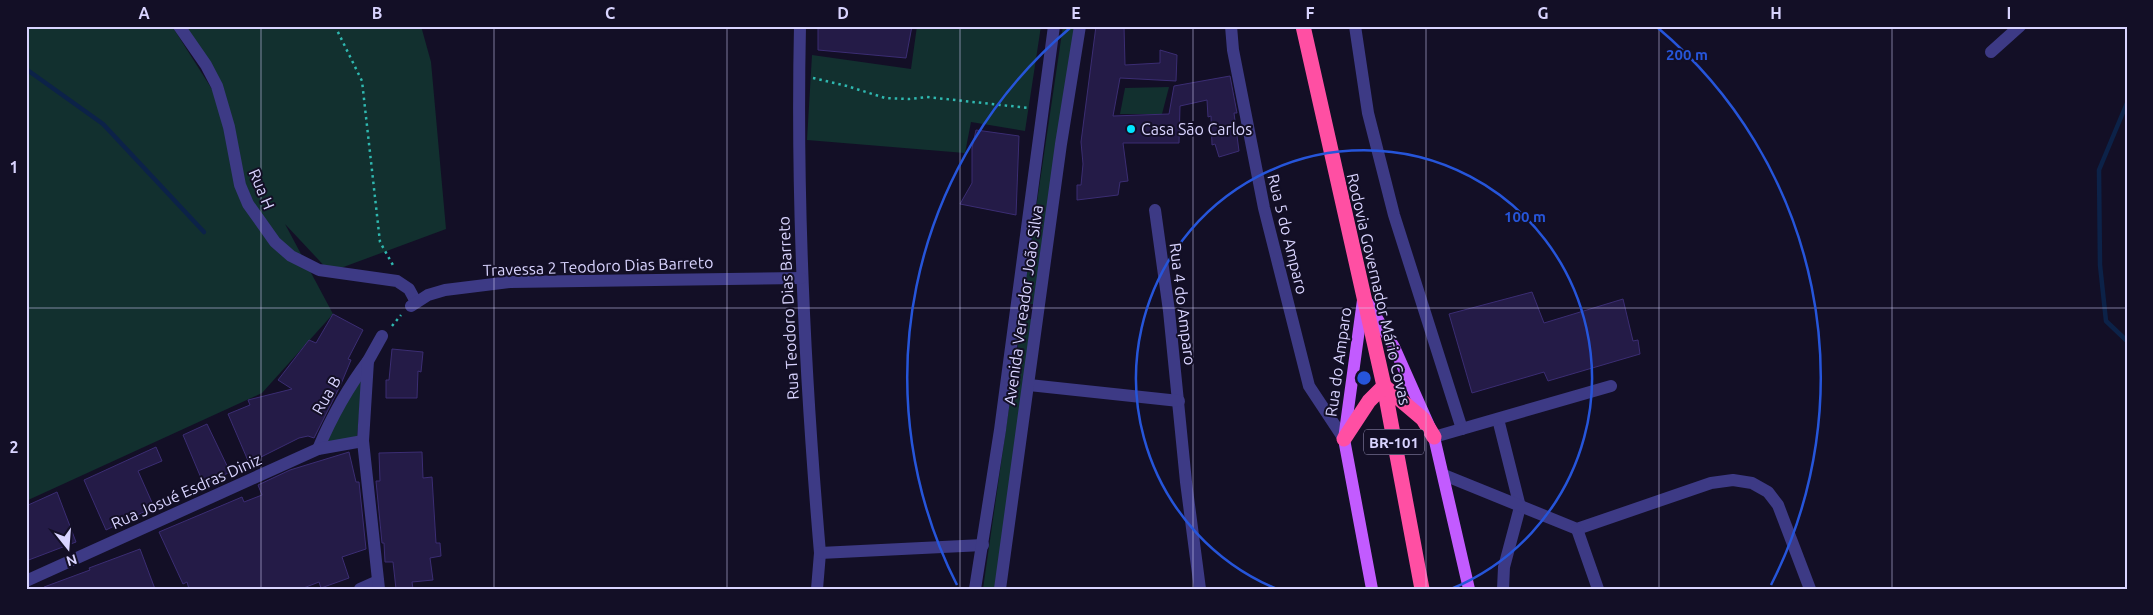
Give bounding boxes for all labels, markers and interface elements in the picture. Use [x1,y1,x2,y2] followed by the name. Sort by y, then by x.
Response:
[138,4,150,22] text: A
[372,4,382,22] text: B
[605,4,615,22] text: C
[837,4,849,22] text: D
[1071,4,1081,22] text: E
[1306,4,1315,22] text: F
[1537,4,1549,22] text: G
[1770,4,1782,22] text: H
[2007,4,2011,22] text: I
[1666,46,1708,63] text: 200 m
[1141,120,1252,138] place label: Casa São Carlos
[1125,123,1137,135] marker: Casa São Carlos
[9,158,19,176] text: 1
[245,166,279,212] street label: Rua H
[1344,171,1414,407] street label: Rodovia Governador Mário Covas
[1264,172,1312,296] street label: Rua 5 do Amparo
[1000,204,1046,406] street label: Avenida Vereador João Silva
[1504,208,1546,225] text: 100 m
[774,216,802,400] street label: Rua Teodoro Dias Barreto
[1167,242,1199,366] street label: Rua 4 do Amparo
[482,253,714,279] street label: Travessa 2 Teodoro Dias Barreto
[1321,306,1355,418] street label: Rua do Amparo
[1355,369,1373,387] centre of rings
[308,373,344,417] street label: Rua B
[1364,430,1424,454] road number: BR-101
[9,438,19,456] text: 2
[108,450,264,532] street label: Rua Josué Esdras Diniz
[42,522,92,572] north arrow
[64,551,79,570] text: N

